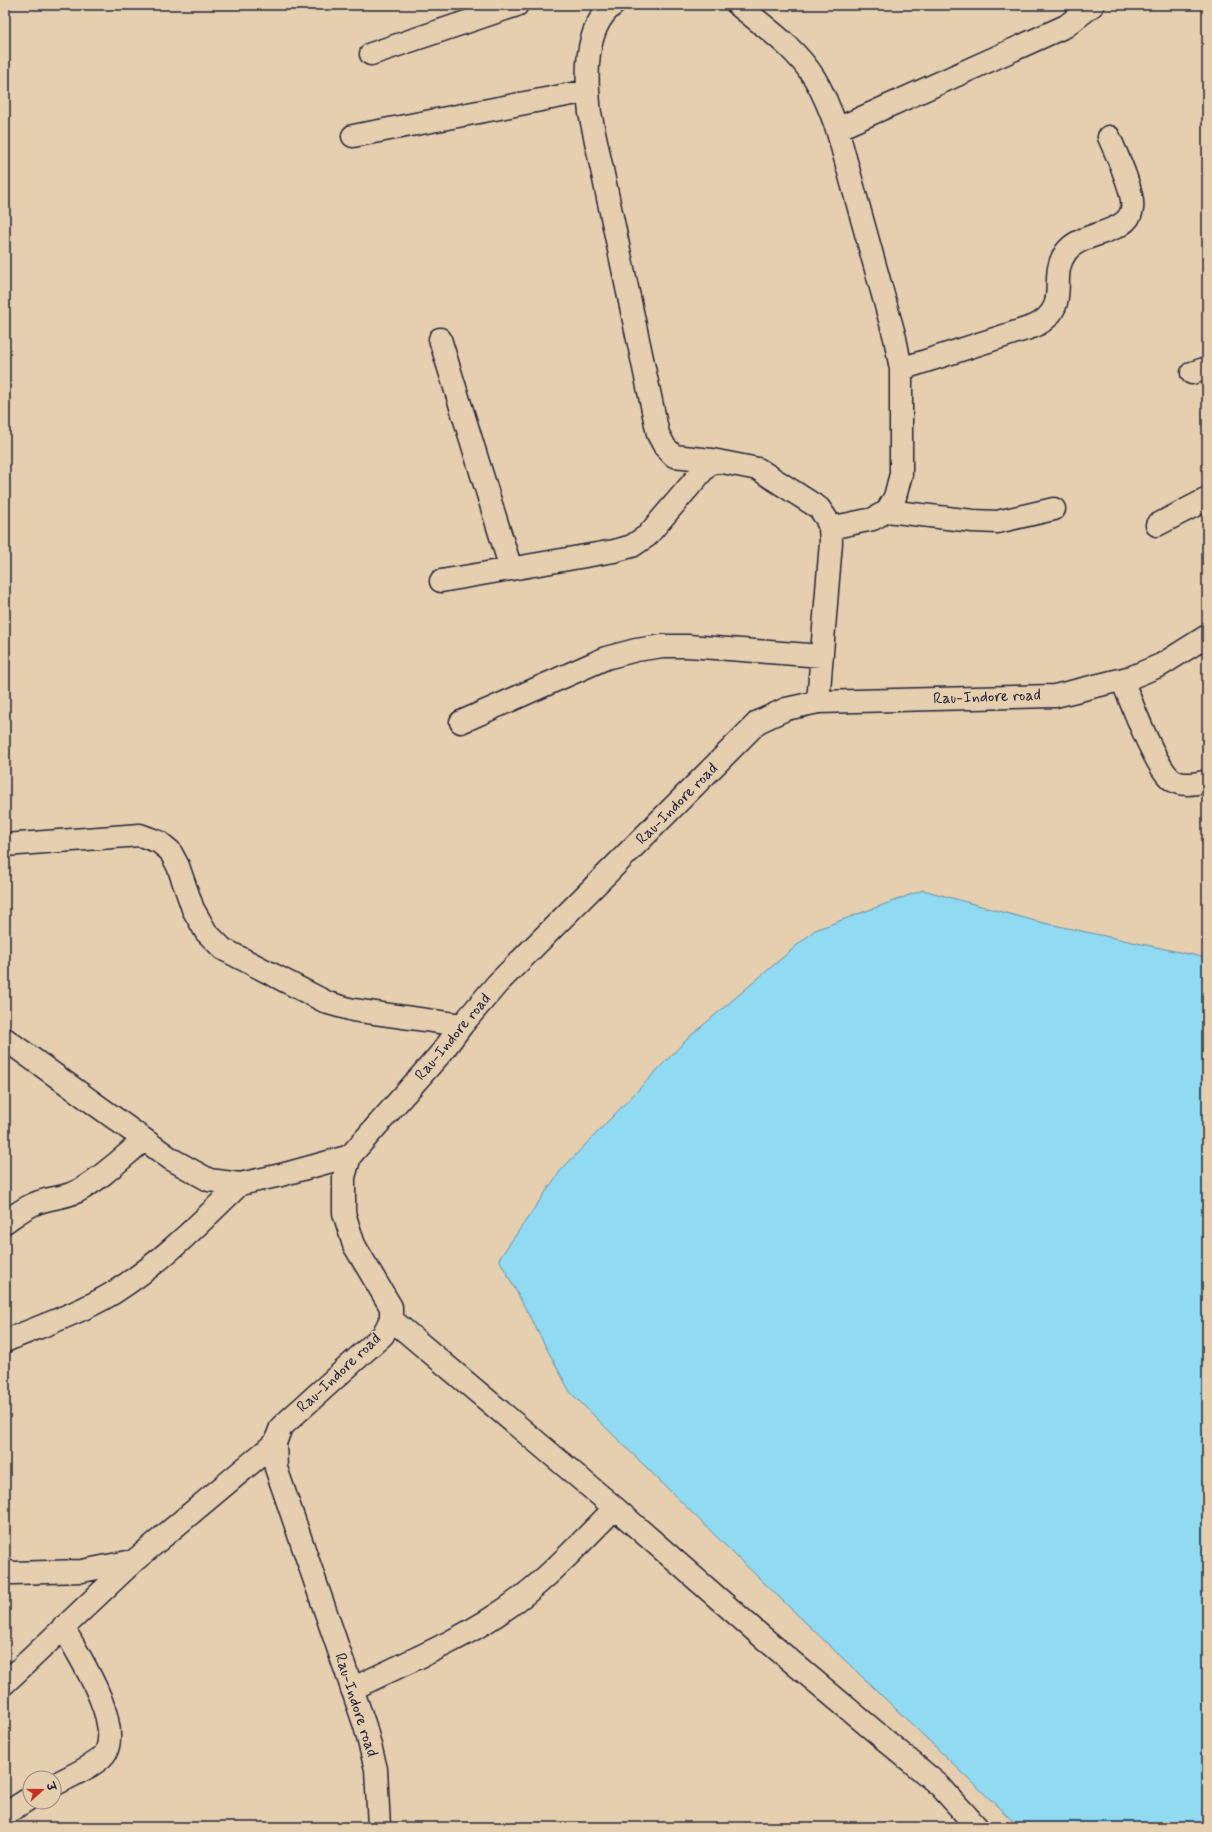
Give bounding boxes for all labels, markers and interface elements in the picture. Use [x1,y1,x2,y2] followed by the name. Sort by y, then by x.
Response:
[933,685,1041,709] street label: Rau-Indore road
[631,758,723,850] street label: Rau-Indore road
[410,989,496,1085] street label: Rau-Indore road
[292,1328,386,1418] street label: Rau-Indore road
[329,1650,383,1760] street label: Rau-Indore road
[22,1770,62,1810] north arrow
[42,1780,59,1794] text: उ

